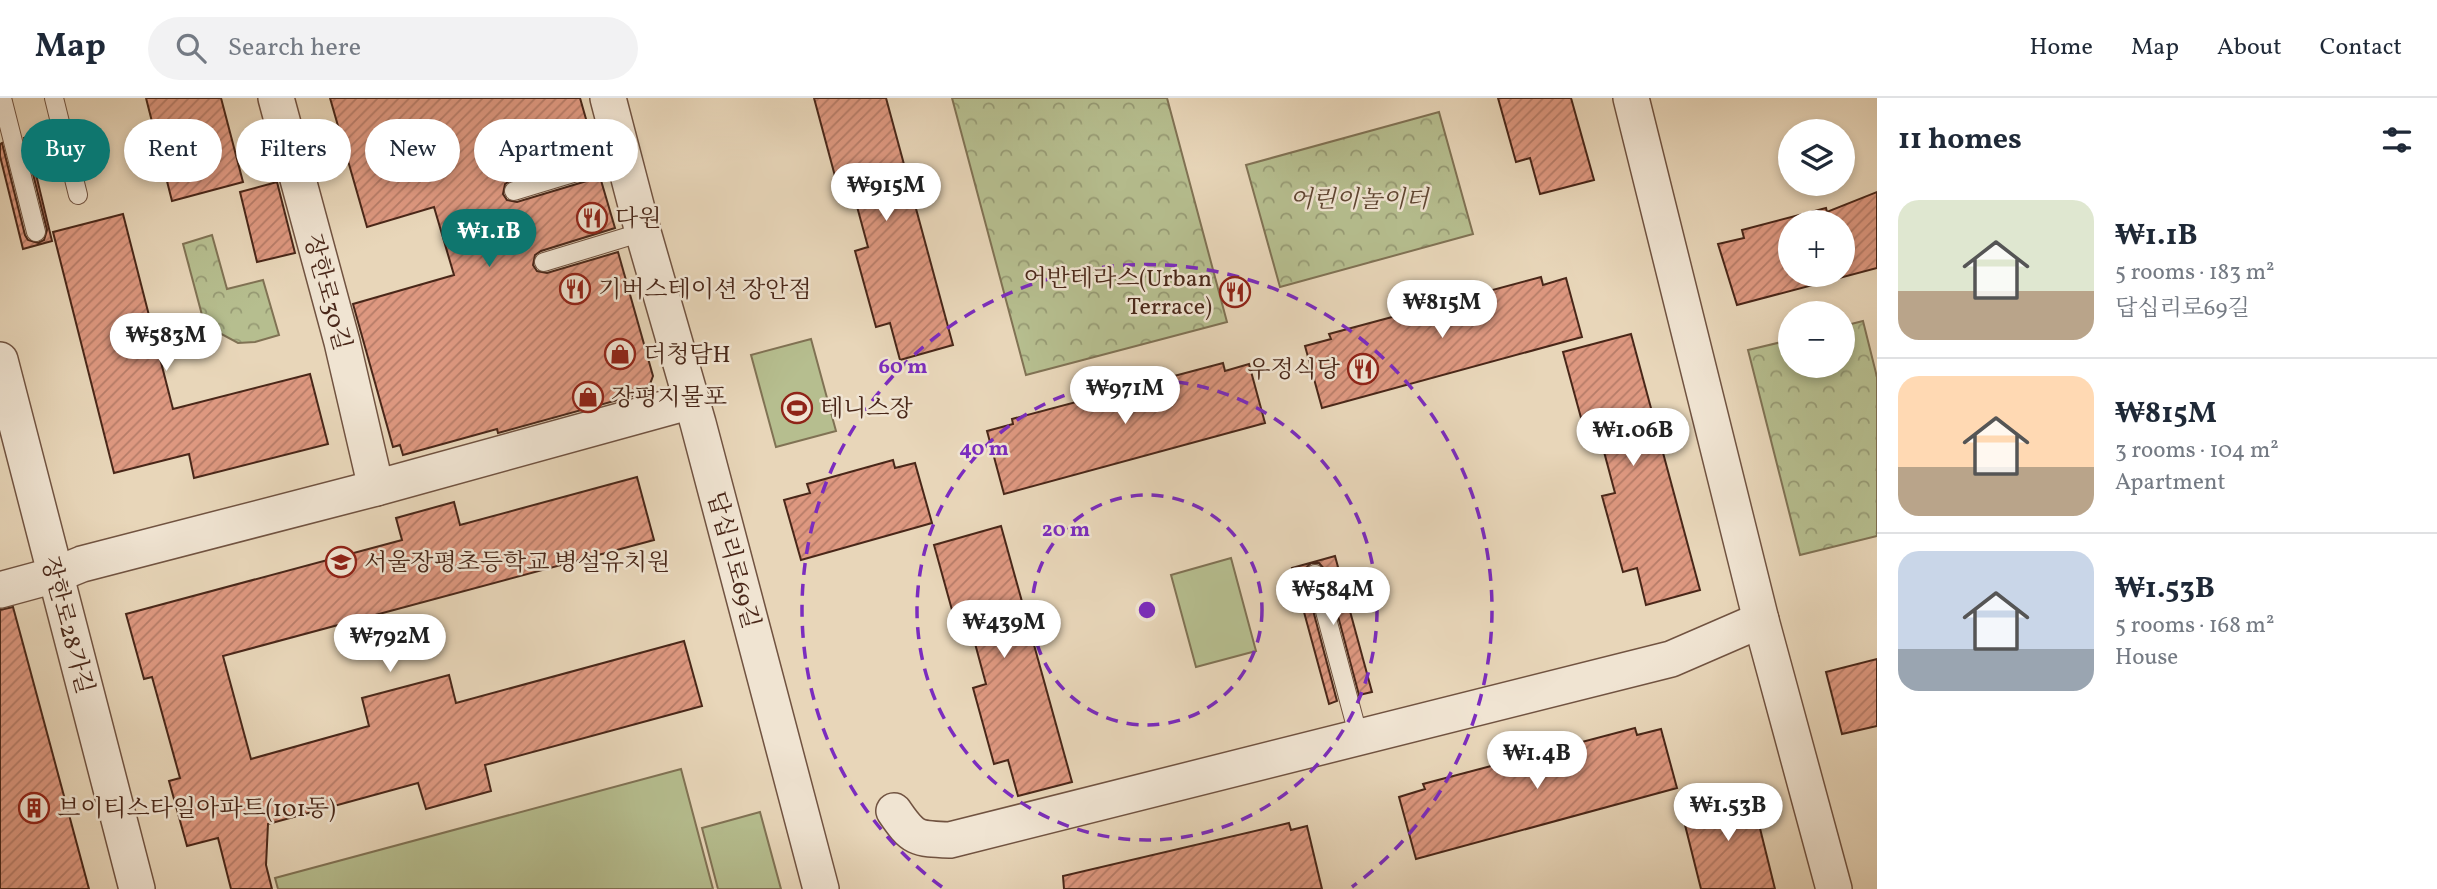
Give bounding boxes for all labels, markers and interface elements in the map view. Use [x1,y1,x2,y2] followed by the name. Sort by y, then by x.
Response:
[148,17,638,80] search box
[35,25,106,71] text: Map
[172,29,210,67] icon: search
[228,30,361,66] text: Search here
[2029,31,2093,65] text: Home
[2131,31,2179,65] text: Map
[2217,31,2282,65] text: About
[2320,31,2402,65] text: Contact
[21,119,110,182] chip: Buy
[124,119,222,182] chip: Rent
[236,119,351,182] chip: Filters
[365,119,460,182] chip: New
[474,119,638,182] chip: Apartment
[1778,119,1855,378] map controls
[1778,119,1855,196] button: layers
[1898,119,2022,161] text: 11 homes
[2378,121,2416,159] icon: filters
[837,164,935,223] pin: ₩915M
[847,170,925,202] text: ₩915M
[1289,184,1430,218] park label: 어린이놀이터
[575,201,609,235] restaurant icon: 다원
[615,203,661,237] place label: 다원
[440,209,538,269] pin: ₩1.1B
[1778,210,1855,287] button: +
[2115,215,2198,257] text: ₩1.1B
[457,216,521,248] text: ₩1.1B
[1954,228,2038,312] icon: home
[294,231,358,354] street label: 장한로30길
[2115,257,2275,289] text: 5 rooms · 183 m²
[1023,263,1212,325] place label: 어반테라스(Urban Terrace)
[558,272,592,306] restaurant icon: 기버스테이션 장안점
[598,274,811,308] place label: 기버스테이션 장안점
[1218,275,1252,309] restaurant icon: 어반테라스(Urban Terrace)
[1393,280,1491,340] pin: ₩815M
[1403,287,1481,319] text: ₩815M
[2115,293,2250,325] text: 답십리로69길
[1778,301,1855,378] button: −
[117,314,215,373] pin: ₩583M
[126,320,206,352] text: ₩583M
[603,337,637,371] shop icon: 더청담H
[643,339,731,373] place label: 더청담H
[1346,352,1380,386] restaurant icon: 우정식당
[879,353,927,382] text: 60 m
[1247,354,1341,388] place label: 우정식당
[1076,366,1174,426] pin: ₩971M
[1086,373,1164,405] text: ₩971M
[571,380,605,414] shop icon: 장평지물포
[611,382,727,416] place label: 장평지물포
[780,391,814,425] sports icon: 테니스장
[820,393,914,427] place label: 테니스장
[2115,393,2217,435] text: ₩815M
[1954,404,2038,488] icon: home
[1576,408,1690,468] pin: ₩1.06B
[1593,415,1674,447] text: ₩1.06B
[959,435,1009,464] text: 40 m
[2115,435,2279,467] text: 3 rooms · 104 m²
[2115,467,2226,499] text: Apartment
[697,488,767,633] street label: 답십리로69길
[1042,516,1090,545] text: 20 m
[324,545,358,579] school or university icon: 서울장평초등학교 병설유치원
[364,547,670,581] place label: 서울장평초등학교 병설유치원
[31,553,101,698] street label: 장한로28가길
[1284,568,1382,627] pin: ₩584M
[2115,568,2215,610] text: ₩1.53B
[1292,574,1374,606] text: ₩584M
[1954,579,2038,663] icon: home
[1135,598,1159,622] centre of rings
[955,601,1053,660] pin: ₩439M
[963,607,1045,639] text: ₩439M
[2115,610,2274,642] text: 5 rooms · 168 m²
[341,614,439,674] pin: ₩792M
[350,621,430,653] text: ₩792M
[2115,642,2178,674] text: House
[1488,732,1586,791] pin: ₩1.4B
[1503,738,1571,770] text: ₩1.4B
[1671,784,1785,843] pin: ₩1.53B
[1690,790,1766,822] text: ₩1.53B
[17,791,51,825] building icon: 브이티스타일아파트(101동)
[57,793,336,827] place label: 브이티스타일아파트(101동)

